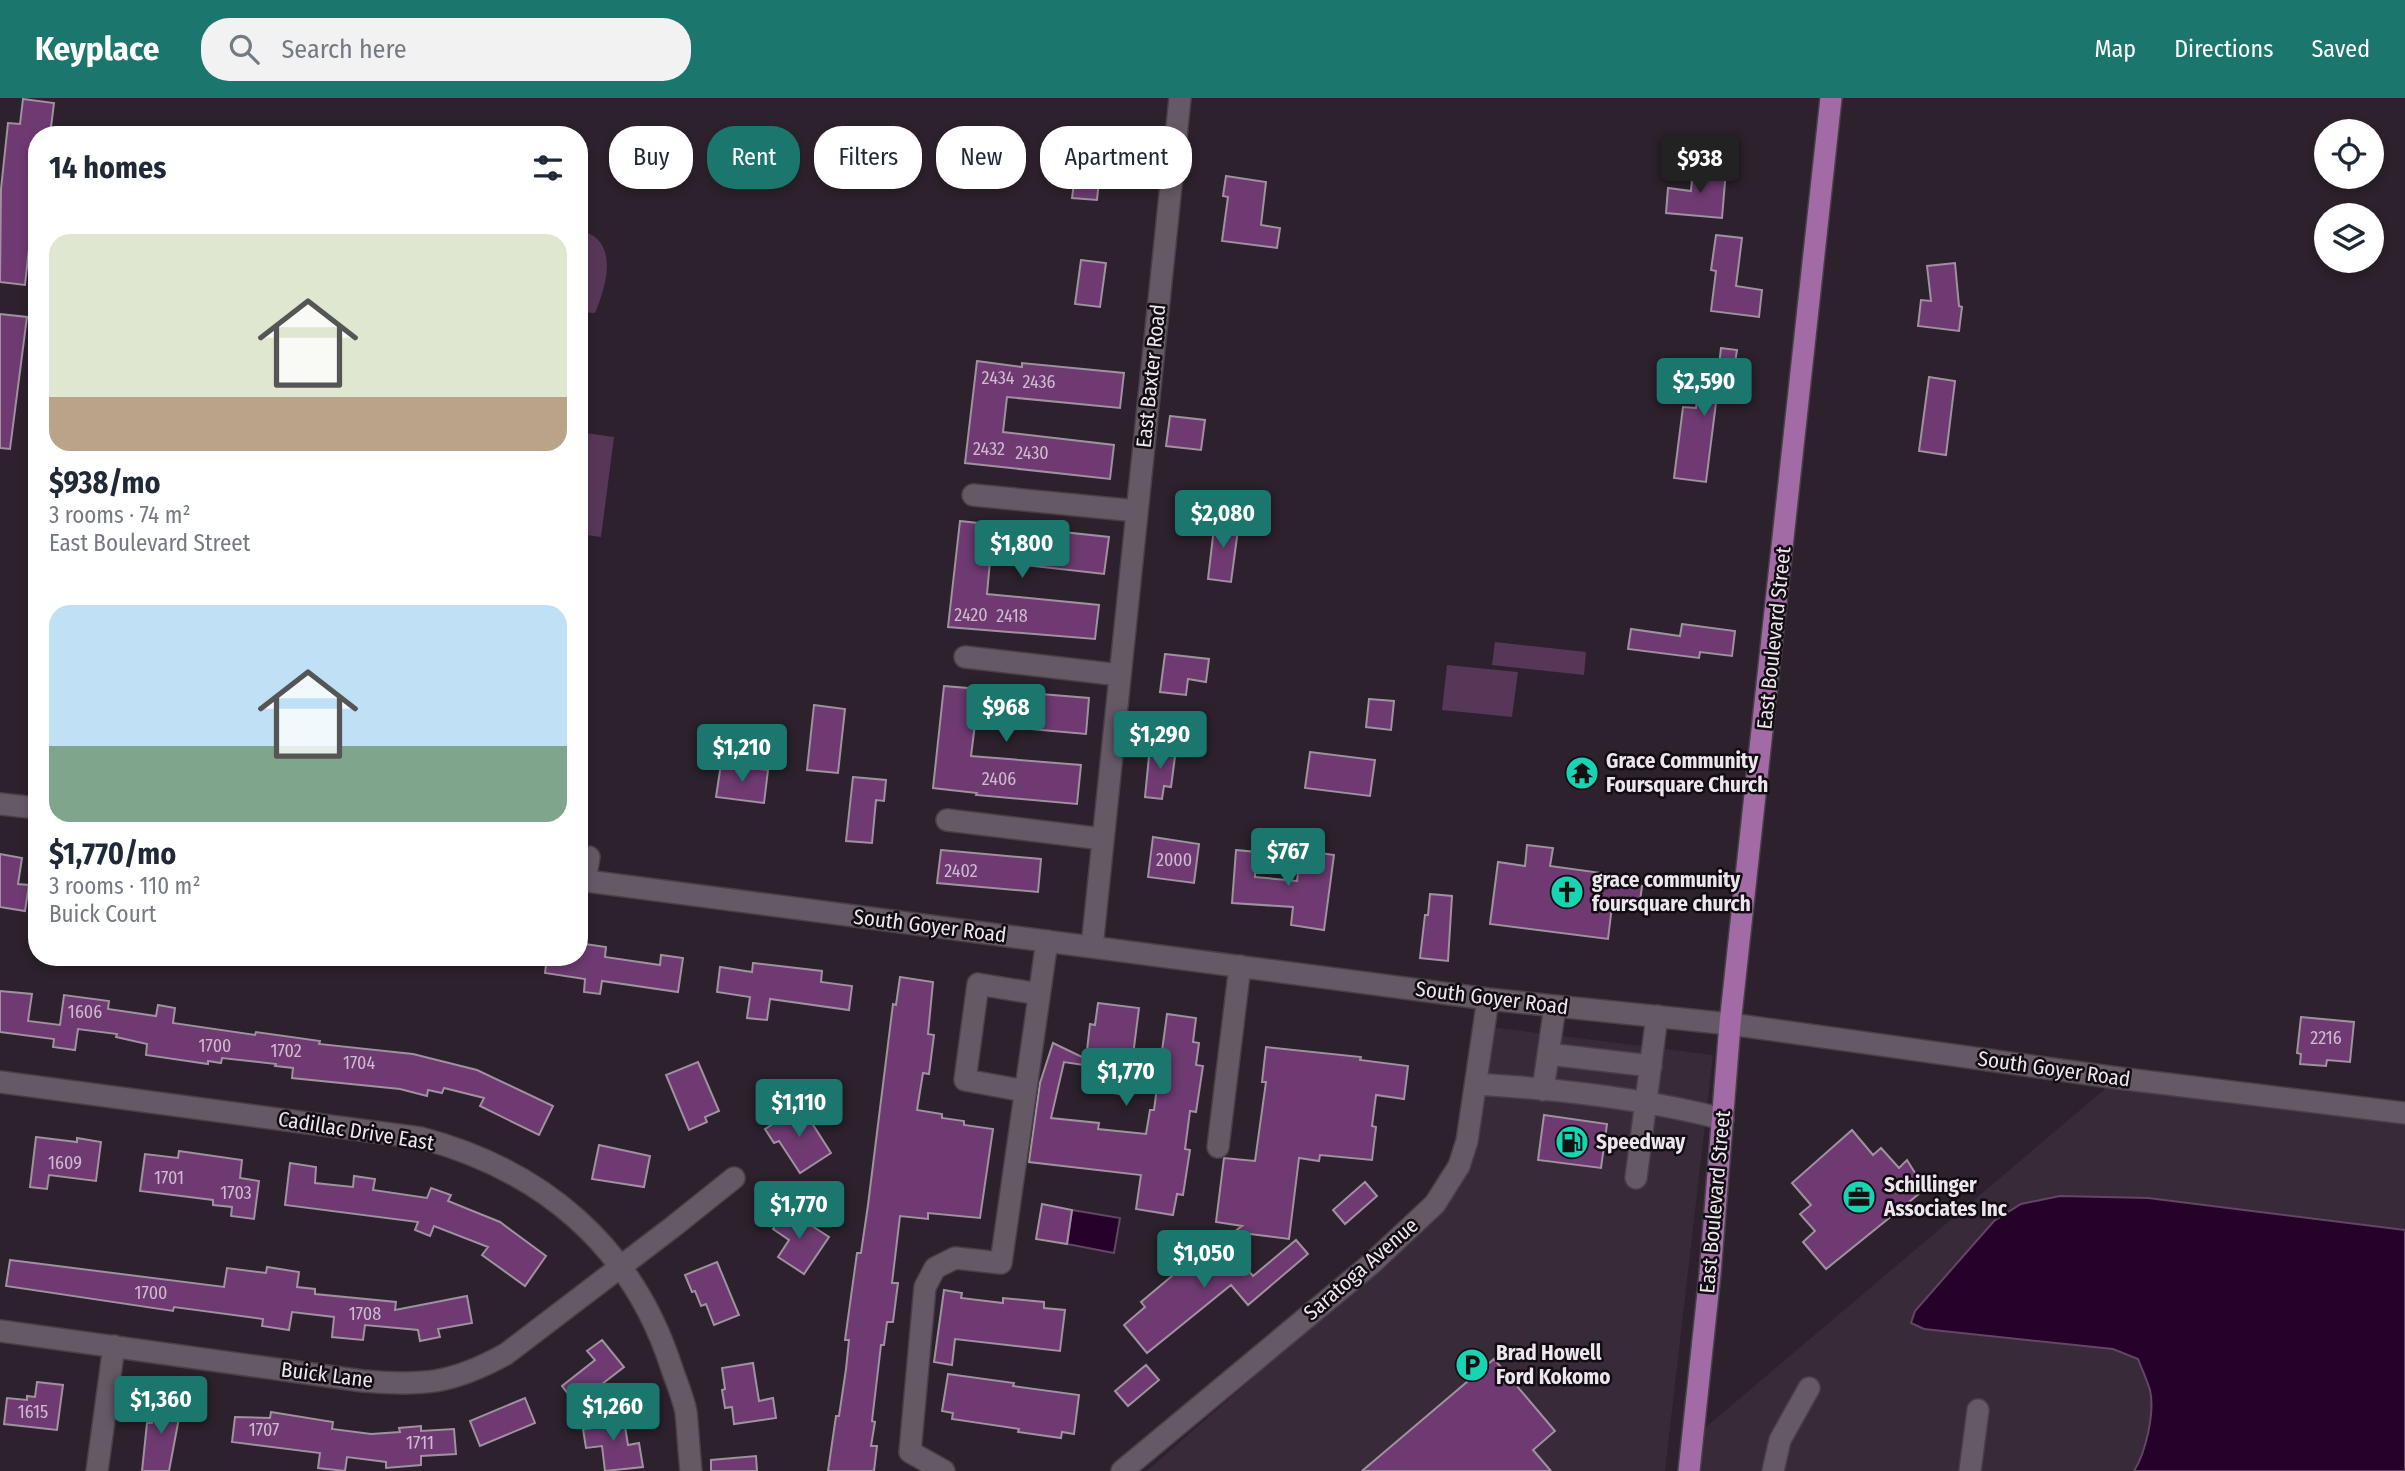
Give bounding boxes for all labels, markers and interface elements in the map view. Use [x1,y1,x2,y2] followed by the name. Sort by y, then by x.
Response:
[201,18,691,81] search box
[35,29,159,69] text: Keyplace
[225,30,263,68] icon: search
[281,34,407,65] text: Search here
[2095,35,2136,63] text: Map
[2174,35,2273,63] text: Directions
[2311,35,2370,63] text: Saved
[2314,119,2384,273] map controls
[2314,119,2384,189] button: locate
[609,126,693,189] chip: Buy
[707,126,800,189] chip: Rent
[814,126,922,189] chip: Filters
[936,126,1026,189] chip: New
[1040,126,1192,189] chip: Apartment
[1659,136,1741,195] pin: $938
[1677,144,1723,172] text: $938
[529,149,567,187] icon: filters
[49,150,166,186] text: 14 homes
[2314,203,2384,273] button: layers
[245,280,371,406] icon: home
[1131,303,1171,449] street label: East Baxter Road
[1647,358,1761,418] pin: $2,590
[982,367,1015,389] house number: 2434
[1673,367,1735,395] text: $2,590
[1022,371,1056,393] house number: 2436
[973,438,1005,460] house number: 2432
[1015,442,1049,464] house number: 2430
[49,465,160,501] text: $938/mo
[1166,490,1280,550] pin: $2,080
[1191,499,1255,527] text: $2,080
[49,501,191,529] text: 3 rooms · 74 m²
[965,520,1079,580] pin: $1,800
[49,529,250,557] text: East Boulevard Street
[991,529,1053,557] text: $1,800
[1751,545,1797,731] street label: East Boulevard Street
[954,604,988,626] house number: 2420
[996,605,1028,627] house number: 2418
[245,651,371,777] icon: home
[965,684,1047,744] pin: $968
[982,693,1030,721] text: $968
[1103,712,1217,771] pin: $1,290
[1130,720,1190,748] text: $1,290
[685,724,799,784] pin: $1,210
[713,733,771,761] text: $1,210
[1606,748,1768,798] place label: Grace Community Foursquare Church
[1563,754,1601,792] temple icon: Grace Community Foursquare Church
[982,768,1016,790] house number: 2406
[1247,828,1329,888] pin: $767
[49,836,176,872] text: $1,770/mo
[1267,837,1309,865] text: $767
[1156,849,1192,871] house number: 2000
[944,860,978,882] house number: 2402
[1592,867,1751,917] place label: grace community foursquare church
[49,872,200,900] text: 3 rooms · 110 m²
[1548,873,1586,911] church icon: grace community foursquare church
[49,900,156,928] text: Buick Court
[852,904,1008,948] street label: South Goyer Road
[1414,976,1570,1020] street label: South Goyer Road
[68,1001,102,1023] house number: 1606
[2310,1027,2342,1049] house number: 2216
[199,1035,231,1057] house number: 1700
[270,1040,302,1062] house number: 1702
[1976,1045,2132,1093] street label: South Goyer Road
[1069,1048,1183,1108] pin: $1,770
[343,1052,375,1074] house number: 1704
[1097,1057,1155,1085] text: $1,770
[742,1080,856,1139] pin: $1,110
[772,1088,826,1116] text: $1,110
[276,1106,436,1156] street label: Cadillac Drive East
[1694,1109,1736,1295] street label: East Boulevard Street
[1553,1123,1591,1161] fuel station icon: Speedway
[1596,1129,1686,1155] place label: Speedway
[48,1152,82,1174] house number: 1609
[154,1167,184,1189] house number: 1701
[1883,1172,2008,1222] place label: Schillinger Associates Inc
[1840,1178,1878,1216] office icon: Schillinger Associates Inc
[220,1182,252,1204] house number: 1703
[742,1182,856,1241] pin: $1,770
[770,1190,828,1218] text: $1,770
[1298,1212,1424,1326] street label: Saratoga Avenue
[1147,1230,1261,1290] pin: $1,050
[1173,1239,1235,1267] text: $1,050
[135,1282,167,1304] house number: 1700
[349,1303,381,1325] house number: 1708
[1496,1340,1611,1390] place label: Brad Howell Ford Kokomo
[1453,1346,1491,1384] parking icon: Brad Howell Ford Kokomo
[280,1356,374,1394] street label: Buick Lane
[104,1376,218,1436] pin: $1,360
[556,1384,670,1443] pin: $1,260
[130,1385,192,1413] text: $1,360
[583,1392,643,1420] text: $1,260
[18,1401,48,1423] house number: 1615
[249,1419,279,1441] house number: 1707
[406,1432,434,1454] house number: 1711

